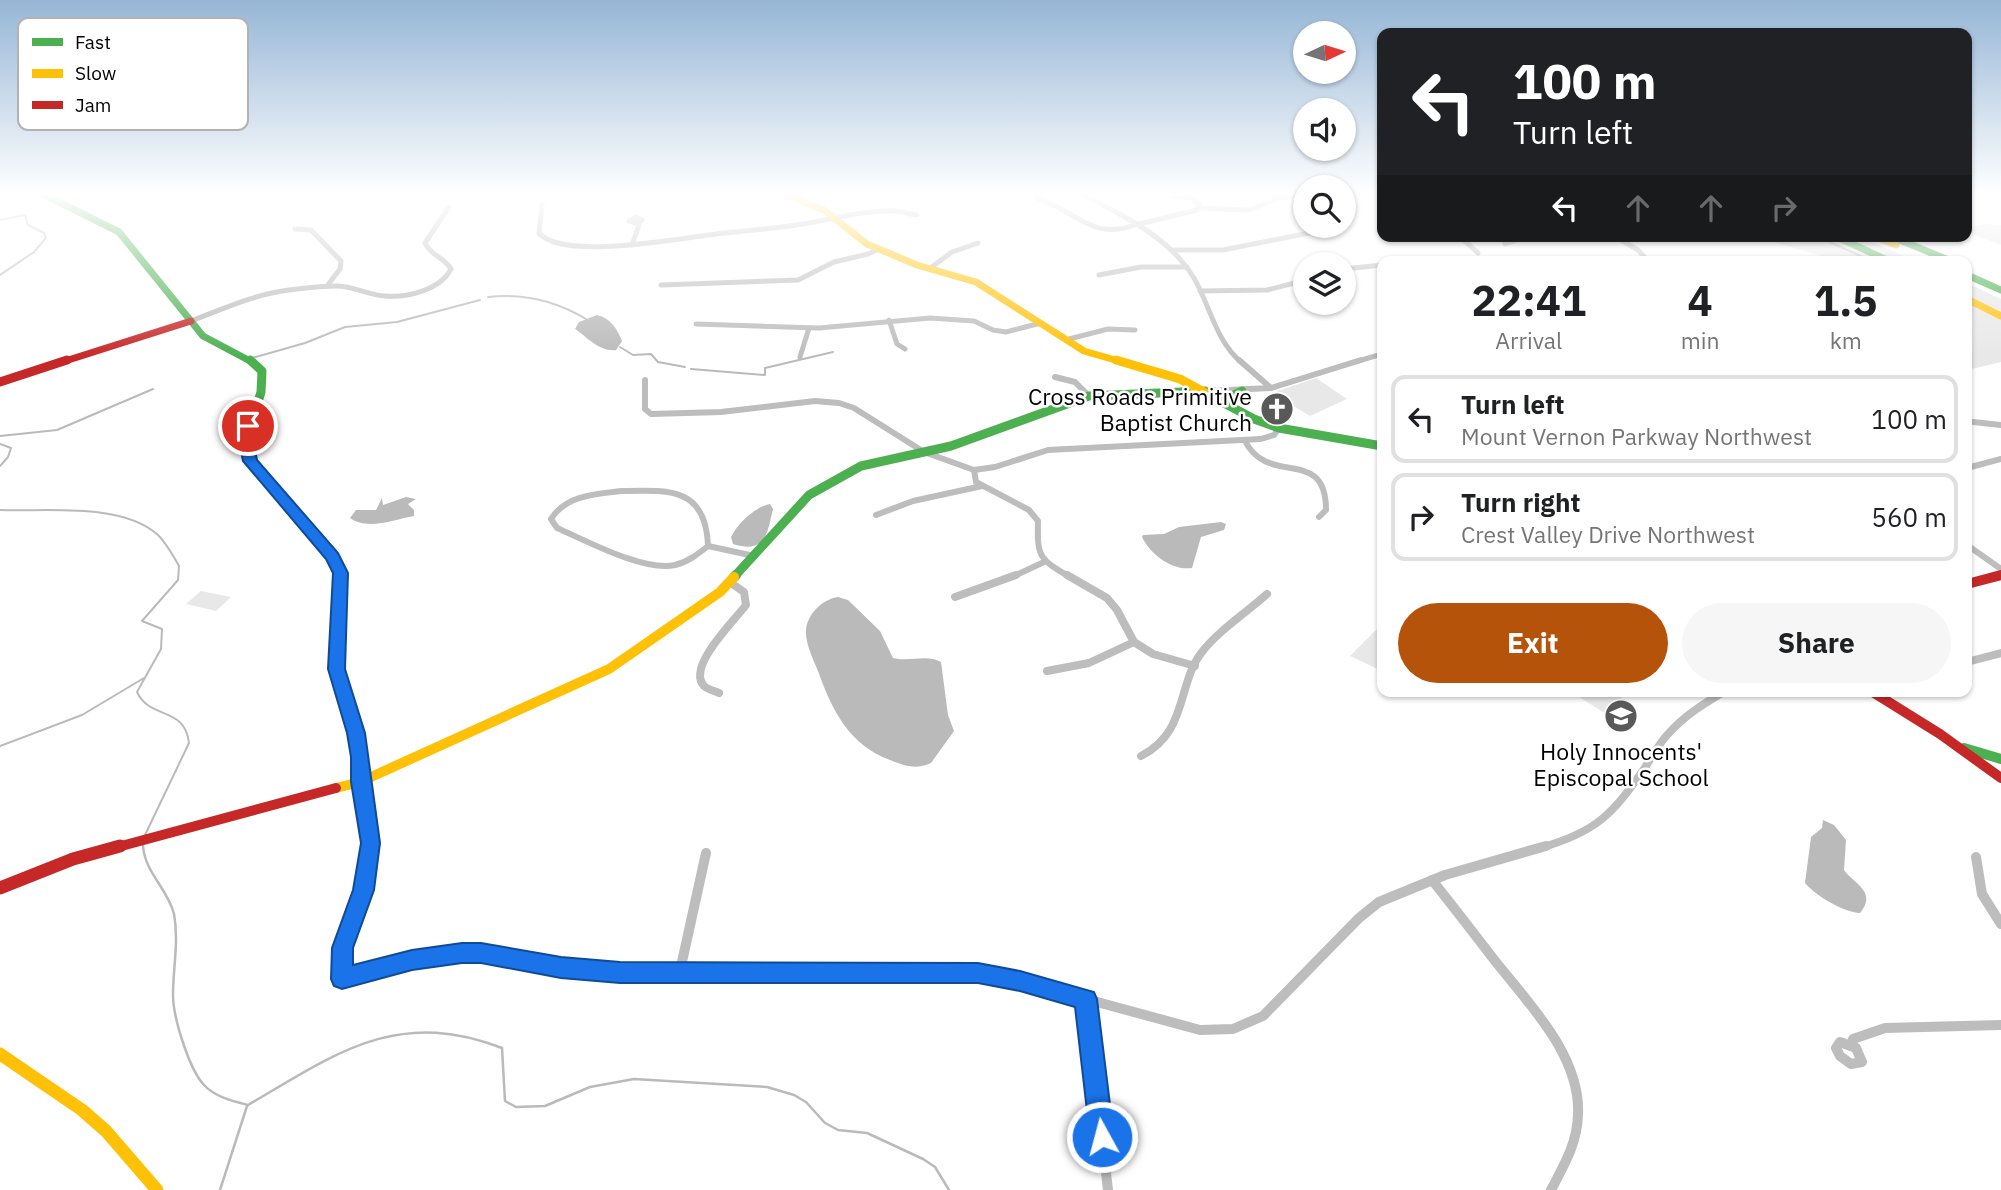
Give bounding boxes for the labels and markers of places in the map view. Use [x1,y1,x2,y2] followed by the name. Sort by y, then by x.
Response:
[1028,381,1252,437] place label: Cross Roads Primitive Baptist Church
[1258,390,1296,428] church icon: Cross Roads Primitive Baptist Church
[218,396,278,456] pin
[1602,697,1640,735] school or university icon: Holy Innocents' Episcopal School
[1533,736,1709,792] place label: Holy Innocents' Episcopal School

